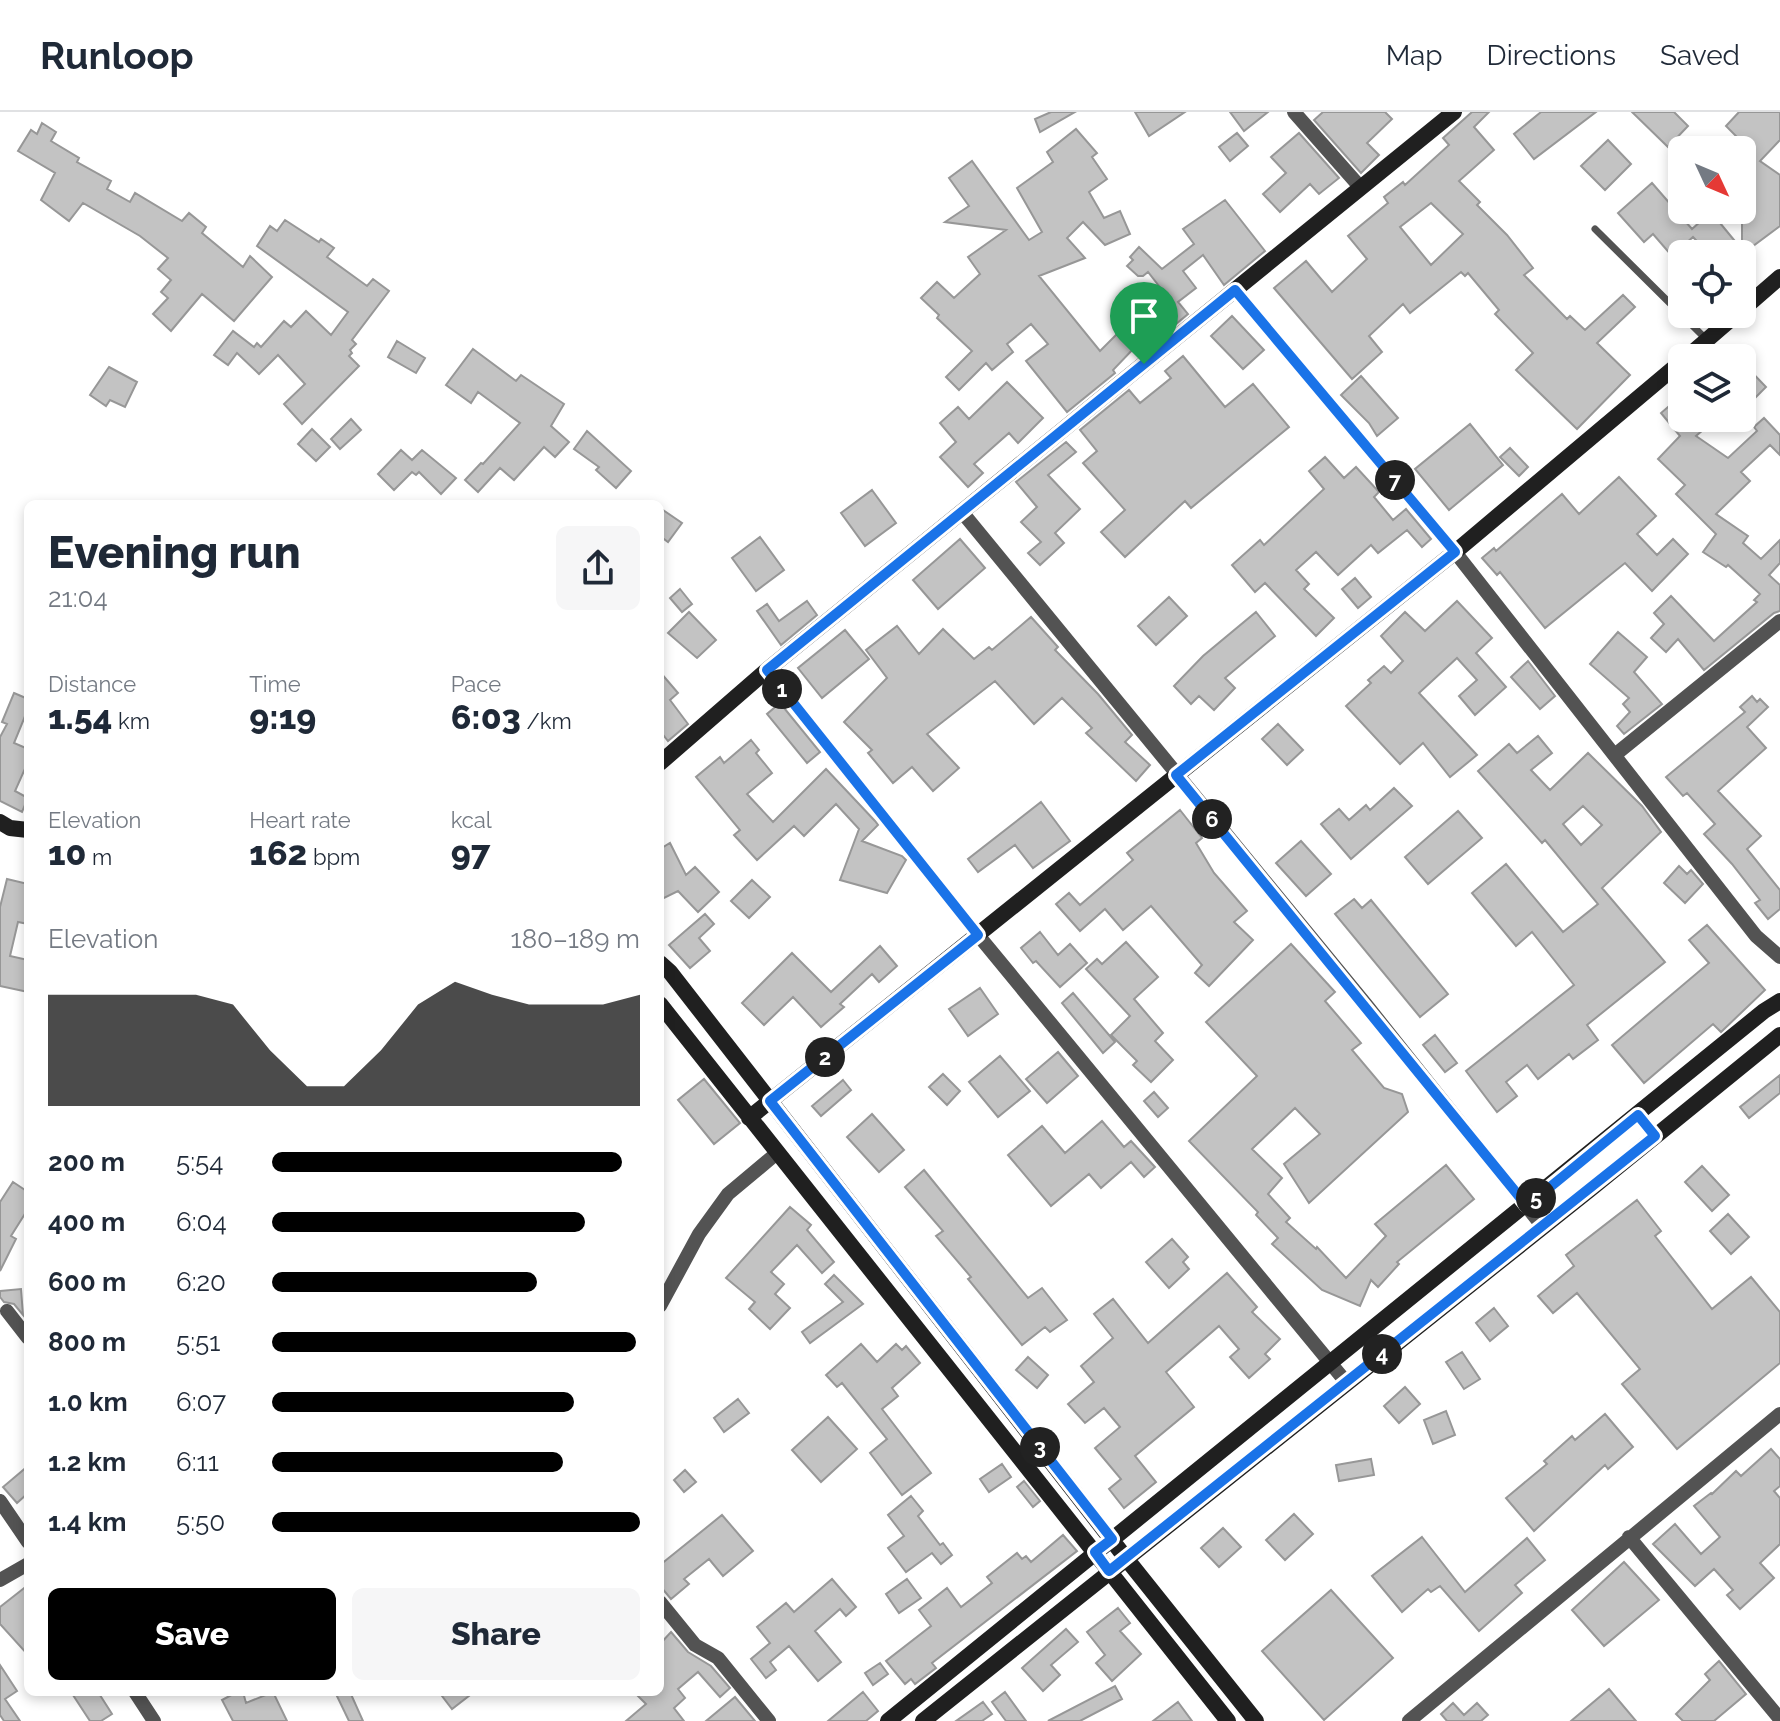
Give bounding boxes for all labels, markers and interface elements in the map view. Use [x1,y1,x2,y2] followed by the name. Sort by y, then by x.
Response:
[40,33,194,78] text: Runloop
[1386,39,1443,72] text: Map
[1487,39,1616,72] text: Directions
[1660,39,1740,72] text: Saved
[1668,136,1756,224] north arrow
[1668,136,1756,432] map controls
[1668,240,1756,328] button: locate
[1110,282,1178,364] pin
[1122,294,1166,338] icon: arrive
[1668,344,1756,432] button: layers
[1375,460,1415,500] pin: 7
[1389,467,1401,493] text: 7
[556,526,640,610] button: share
[48,527,301,578] text: Evening run
[48,583,108,613] text: 21:04
[762,669,802,709] pin: 1
[48,671,136,697] text: Distance
[249,671,301,697] text: Time
[451,671,501,697] text: Pace
[777,676,787,702] text: 1
[48,697,112,737] text: 1.54
[249,697,316,737] text: 9:19
[451,697,521,737] text: 6:03
[112,708,150,734] text: km
[521,708,572,734] text: /km
[1192,799,1232,839] pin: 6
[1205,806,1219,832] text: 6
[48,807,141,833] text: Elevation
[249,807,351,833] text: Heart rate
[451,807,492,833] text: kcal
[48,833,87,873] text: 10
[249,833,307,873] text: 162
[451,833,490,873] text: 97
[87,844,112,870] text: m
[307,844,360,870] text: bpm
[48,924,158,954] text: Elevation
[511,924,640,954] text: 180–189 m
[805,1037,845,1077] pin: 2
[819,1044,831,1070] text: 2
[48,1147,125,1177] text: 200 m
[176,1147,223,1177] text: 5:54
[1516,1178,1556,1218] pin: 5
[1530,1185,1542,1211] text: 5
[48,1207,125,1237] text: 400 m
[176,1207,227,1237] text: 6:04
[48,1267,126,1297] text: 600 m
[176,1267,226,1297] text: 6:20
[48,1327,126,1357] text: 800 m
[176,1327,220,1357] text: 5:51
[1362,1334,1402,1374] pin: 4
[1376,1341,1388,1367] text: 4
[48,1387,128,1417] text: 1.0 km
[176,1387,226,1417] text: 6:07
[1020,1427,1060,1467] pin: 3
[1034,1434,1046,1460] text: 3
[48,1447,126,1477] text: 1.2 km
[176,1447,219,1477] text: 6:11
[48,1507,127,1537] text: 1.4 km
[176,1507,225,1537] text: 5:50
[48,1588,336,1680] button: Save
[352,1588,640,1680] button: Share

